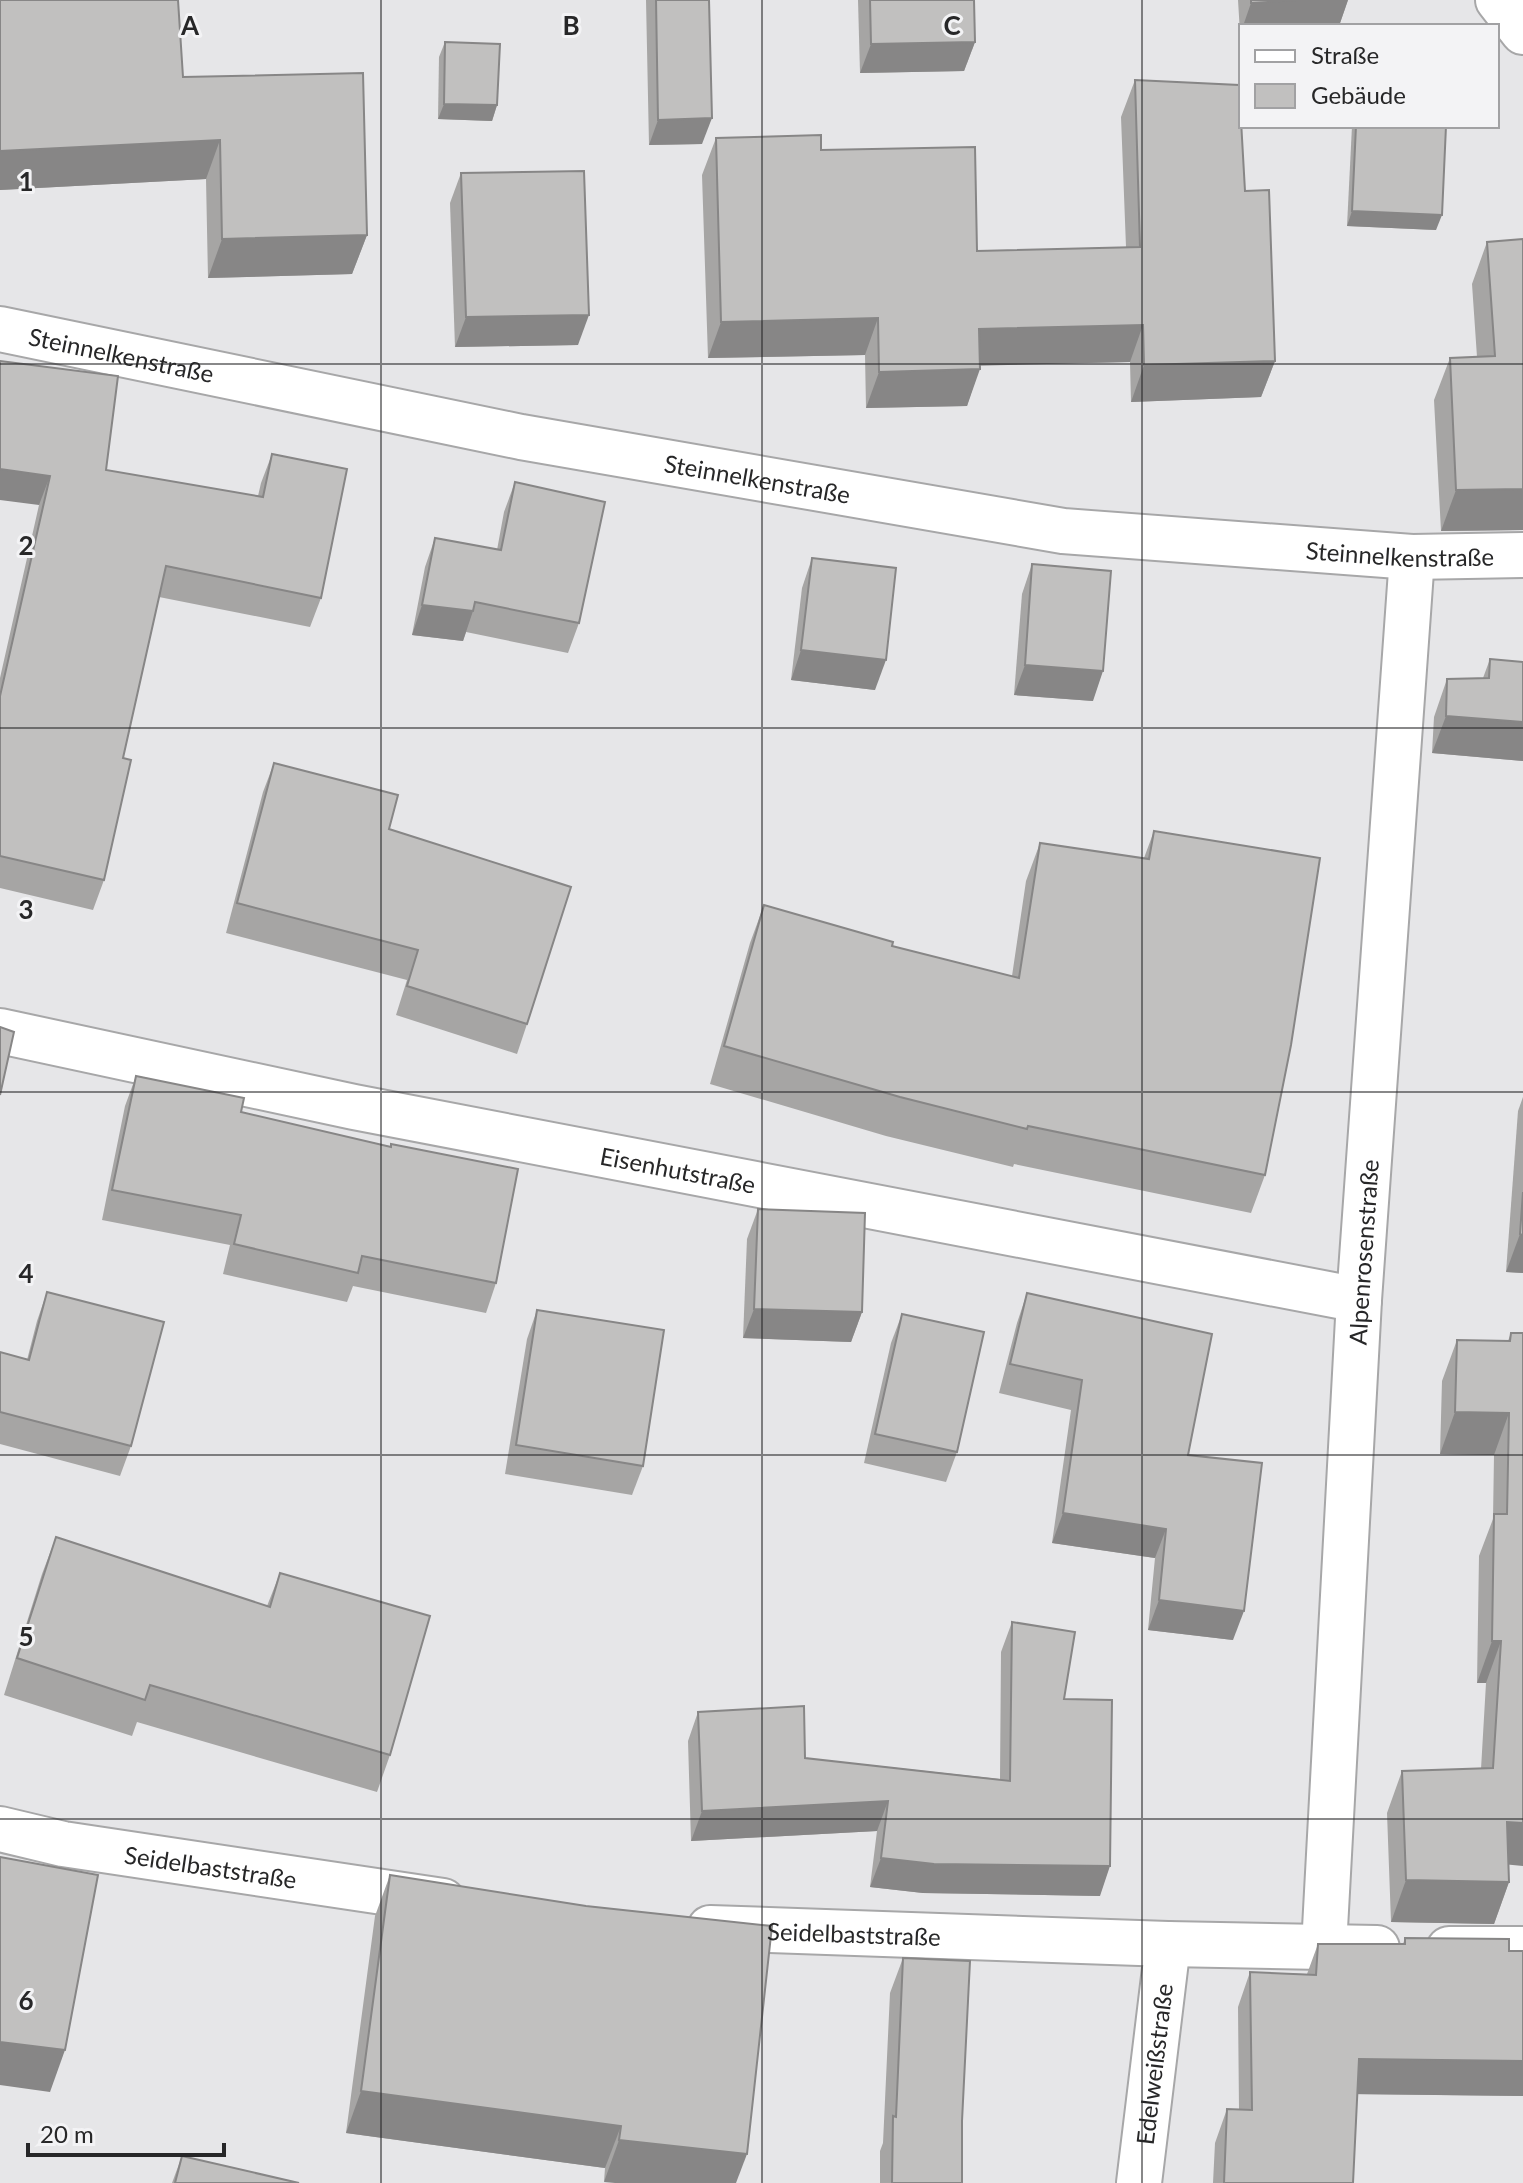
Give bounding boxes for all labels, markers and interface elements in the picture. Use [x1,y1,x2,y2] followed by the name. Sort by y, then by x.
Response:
[180,9,200,41] text: A
[562,9,580,41] text: B
[943,9,961,41] text: C
[1239,24,1499,128] legend
[1311,40,1379,69] text: Straße
[1311,80,1406,109] text: Gebäude
[18,165,34,197] text: 1
[26,321,217,387] street label: Steinnelkenstraße
[662,448,853,508] street label: Steinnelkenstraße
[18,529,34,561] text: 2
[1305,535,1494,572] street label: Steinnelkenstraße
[18,893,34,925] text: 3
[598,1140,758,1198] street label: Eisenhutstraße
[1342,1158,1383,1346] street label: Alpenrosenstraße
[18,1257,34,1289] text: 4
[18,1620,34,1652] text: 5
[123,1839,299,1893] street label: Seidelbaststraße
[767,1916,941,1951] street label: Seidelbaststraße
[1129,1982,1178,2146] street label: Edelweißstraße
[18,1984,34,2016] text: 6
[28,2107,224,2157] scale bar
[40,2119,94,2148] text: 20 m

